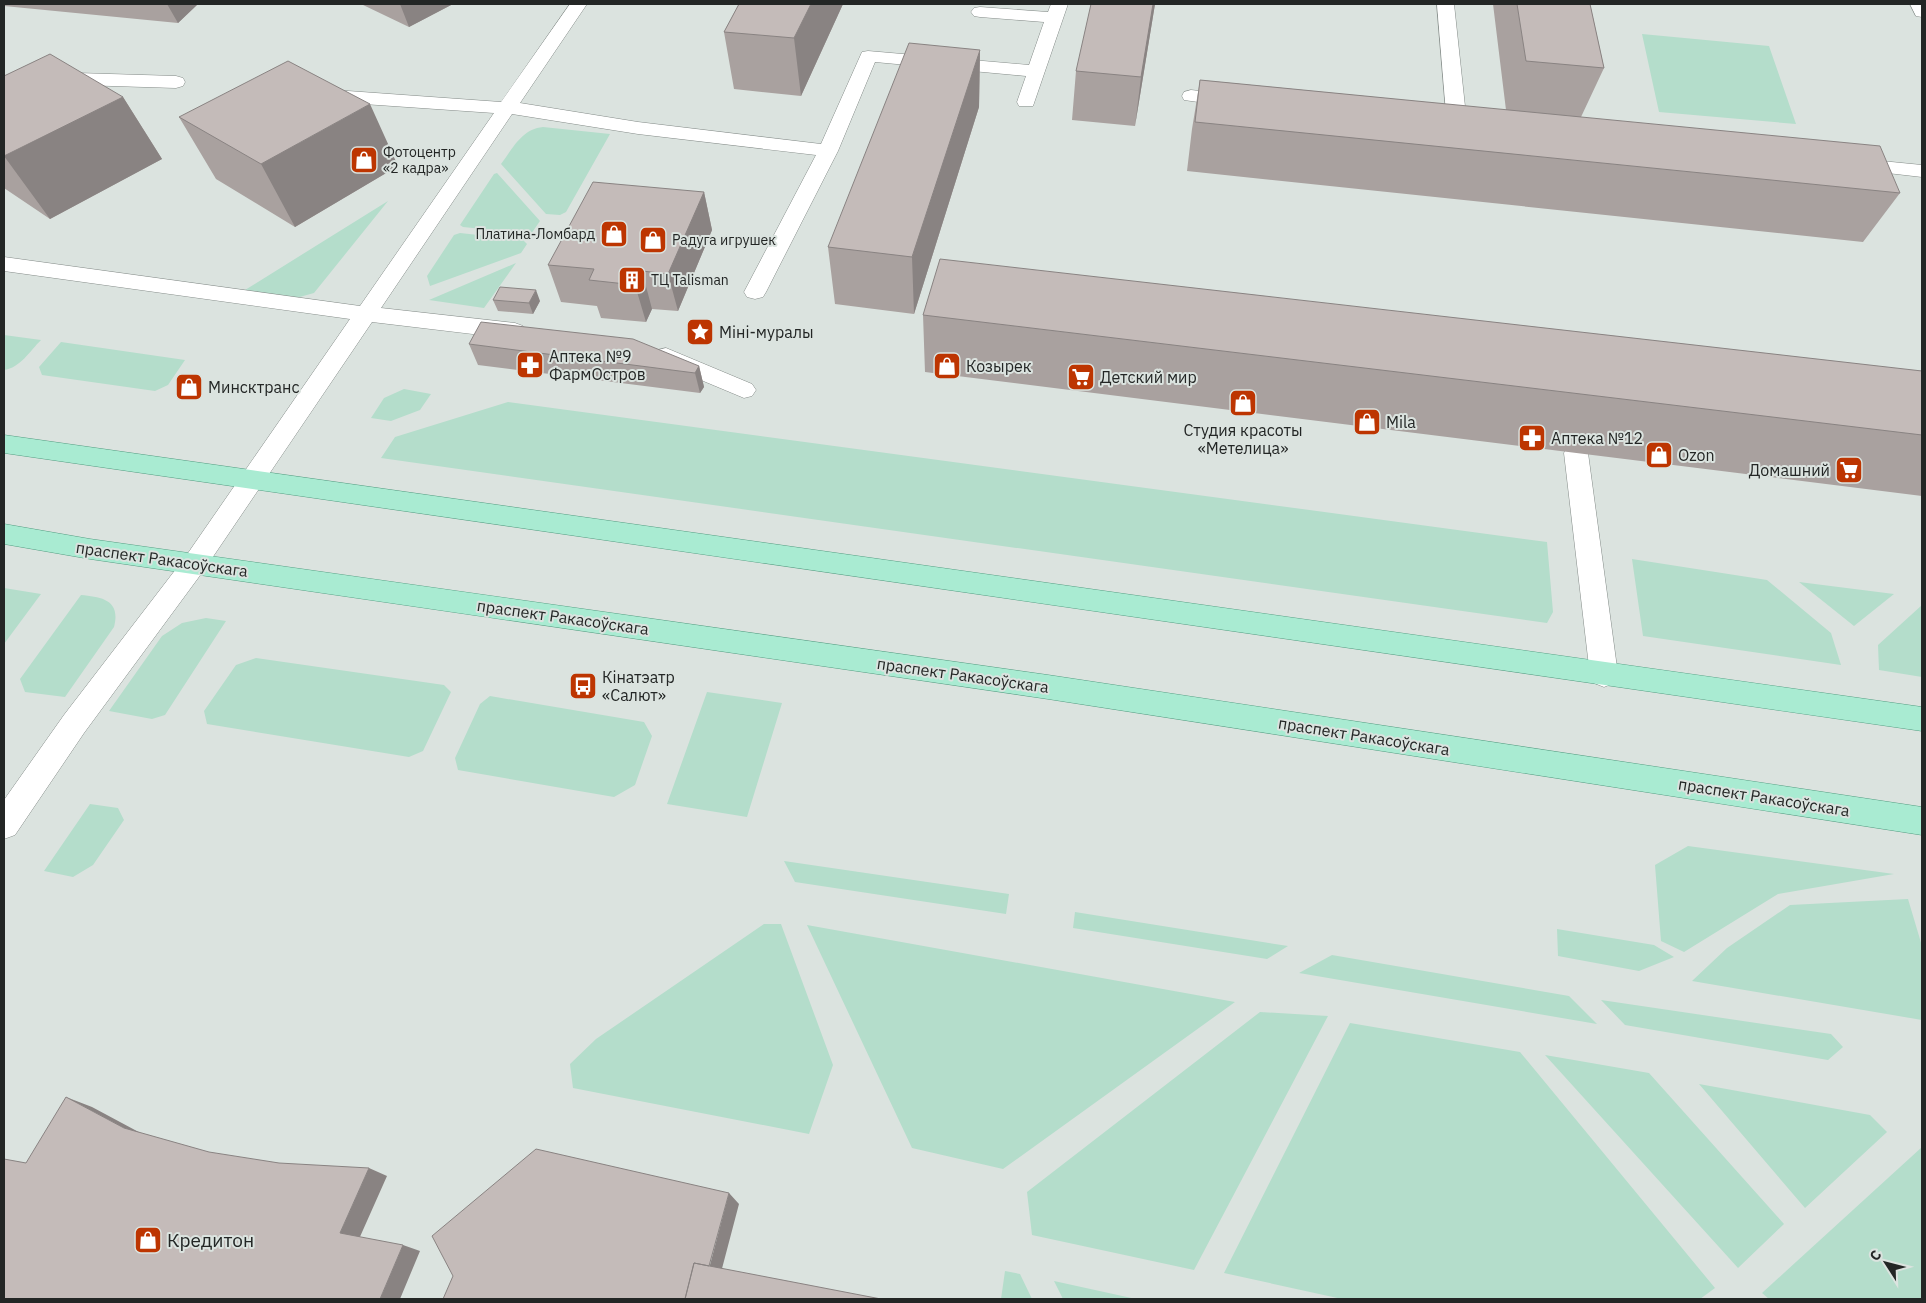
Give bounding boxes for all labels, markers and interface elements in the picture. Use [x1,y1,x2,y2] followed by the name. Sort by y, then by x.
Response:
[383,143,456,177] place label: Фотоцентр «2 кадра»
[349,145,379,175] shop icon: Фотоцентр «2 кадра»
[599,219,629,249] shop icon: Платина-Ломбард
[475,225,595,243] place label: Платина-Ломбард
[638,225,668,255] shop icon: Радуга игрушек
[672,231,776,249] place label: Радуга игрушек
[617,265,647,295] building icon: ТЦ Talisman
[651,271,729,289] place label: ТЦ Talisman
[685,317,715,347] place icon: Міні-муралы
[719,322,814,342] place label: Міні-муралы
[549,346,646,384] place label: Аптека №9 ФармОстров
[515,350,545,380] pharmacy icon: Аптека №9 ФармОстров
[932,351,962,381] shop icon: Козырек
[966,356,1032,376] place label: Козырек
[1066,362,1096,392] supermarket icon: Детский мир
[1100,367,1197,387] place label: Детский мир
[174,372,204,402] shop icon: Минсктранс
[208,377,300,397] place label: Минсктранс
[1228,388,1258,418] shop icon: Студия красоты «Метелица»
[1352,407,1382,437] shop icon: Mila
[1386,412,1416,432] place label: Mila
[1183,420,1303,458] place label: Студия красоты «Метелица»
[1517,423,1547,453] pharmacy icon: Аптека №12
[1551,428,1643,448] place label: Аптека №12
[1644,440,1674,470] shop icon: Ozon
[1678,445,1715,465] place label: Ozon
[1834,455,1864,485] supermarket icon: Домашний
[1749,460,1830,480] place label: Домашний
[75,537,250,581] street label: праспект Ракасоўскага
[476,595,651,639] street label: праспект Ракасоўскага
[876,653,1051,697] street label: праспект Ракасоўскага
[602,667,675,705] place label: Кінатэатр «Салют»
[568,671,598,701] bus stop icon: Кінатэатр «Салют»
[1277,713,1452,760] street label: праспект Ракасоўскага
[1677,774,1852,821] street label: праспект Ракасоўскага
[133,1225,163,1255] shop icon: Кредитон
[167,1228,254,1252] place label: Кредитон
[1861,1238,1911,1288] north arrow
[1866,1246,1885,1264] text: С

